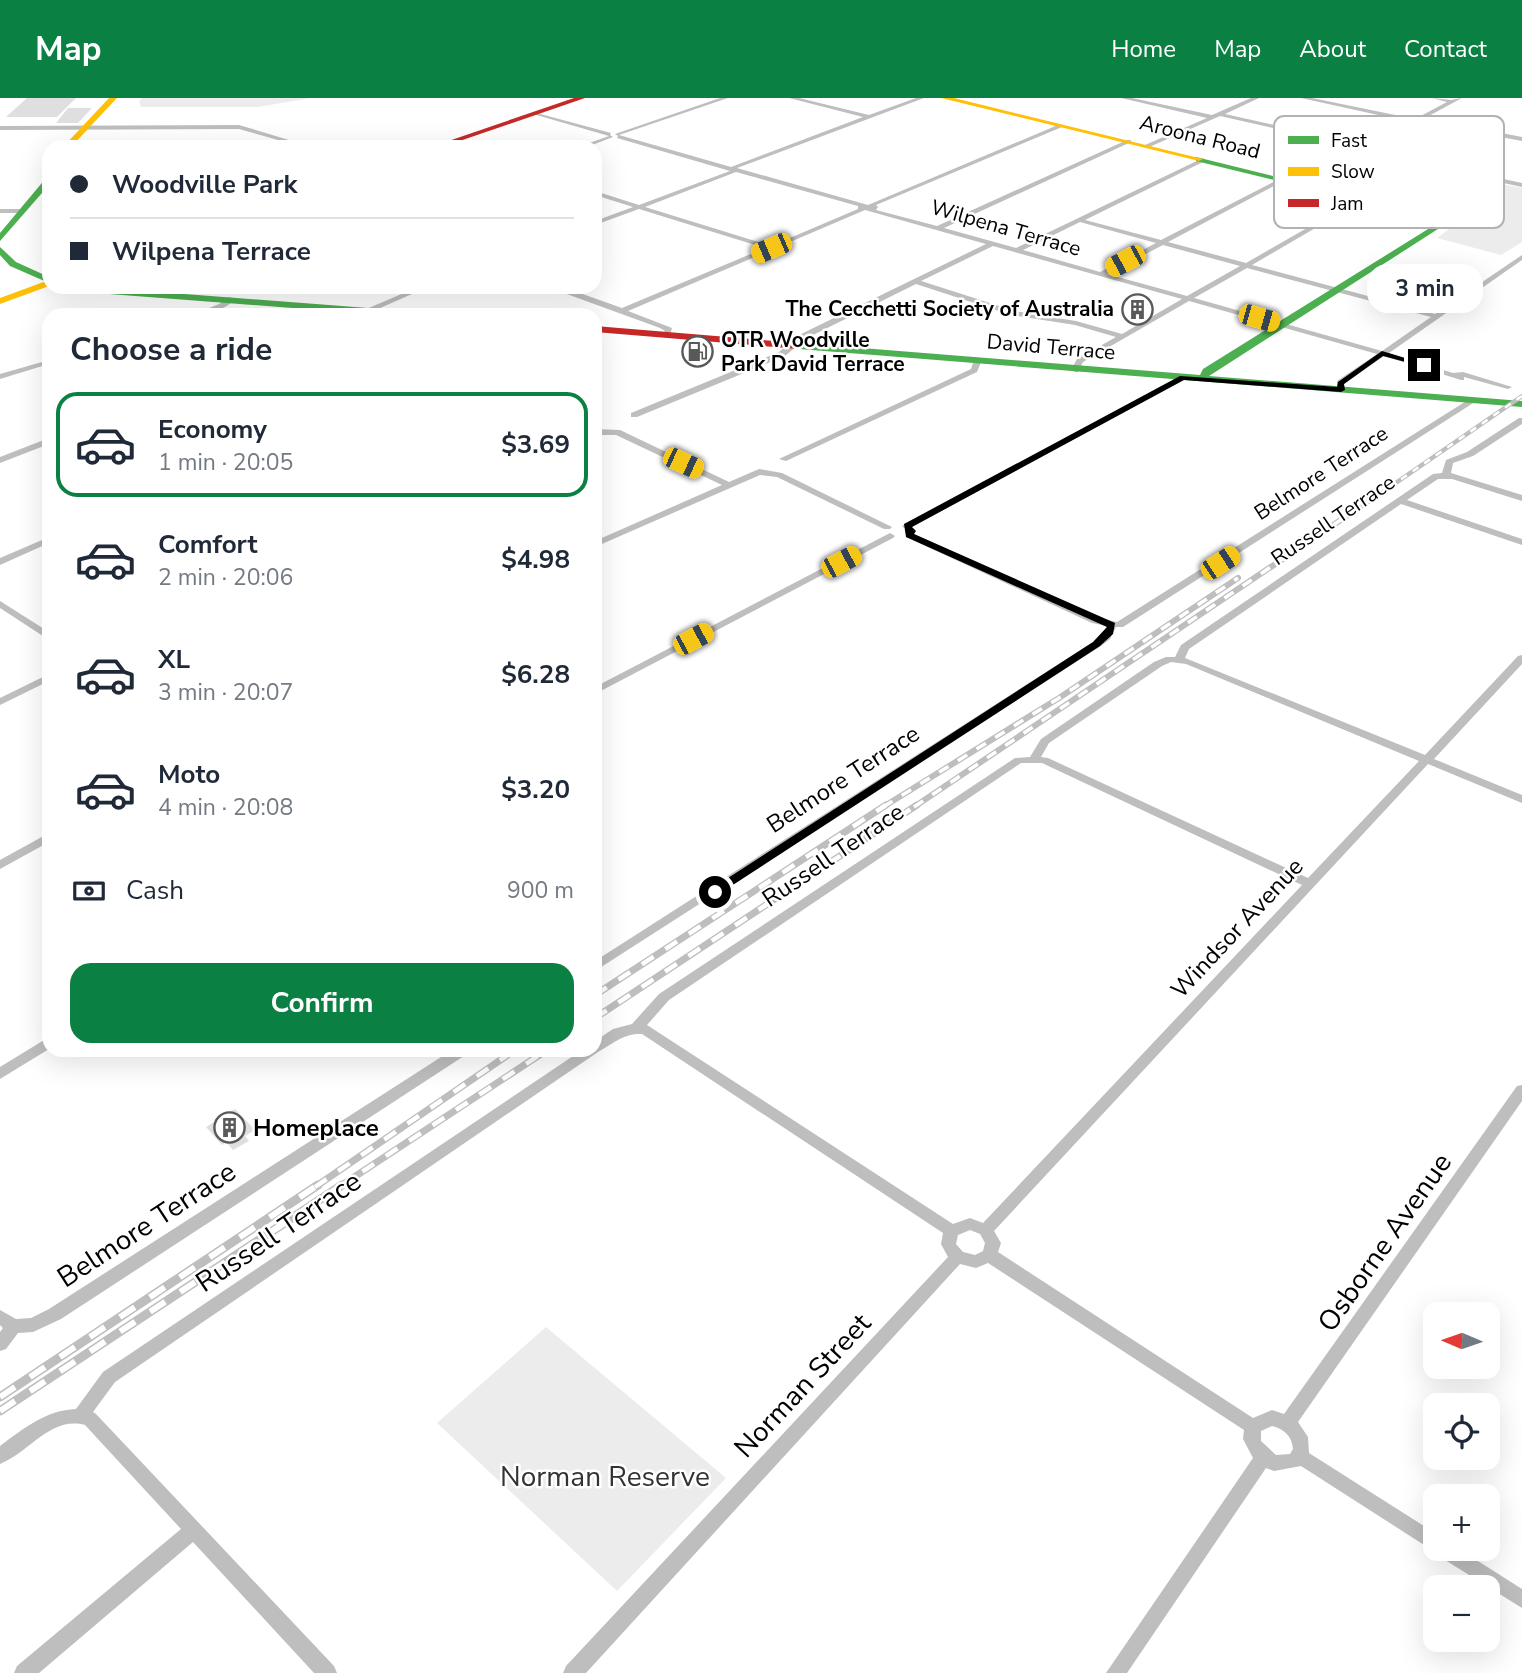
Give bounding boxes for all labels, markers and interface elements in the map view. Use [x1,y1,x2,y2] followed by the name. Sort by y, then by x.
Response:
[35,27,102,72] text: Map
[1111,33,1176,65] text: Home
[1214,33,1261,65] text: Map
[1299,33,1366,65] text: About
[1404,33,1487,65] text: Contact
[1137,108,1263,166] street label: Aroona Road
[1274,116,1504,228] legend
[1331,128,1367,154] text: Fast
[1331,159,1375,185] text: Slow
[112,167,297,202] text: Woodville Park
[1330,191,1364,217] text: Jam
[928,193,1084,263] street label: Wilpena Terrace
[748,230,795,266] car
[112,234,311,269] text: Wilpena Terrace
[1102,242,1149,280] car
[1366,264,1482,313] callout: 3 min
[1395,273,1455,304] text: 3 min
[1120,292,1154,326] building icon: The Cecchetti Society of Australia
[786,295,1114,323] place label: The Cecchetti Society of Australia
[1236,302,1283,334] car
[721,326,905,378] place label: OTR Woodville Park David Terrace
[986,327,1116,367] street label: David Terrace
[70,328,272,371] text: Choose a ride
[681,335,715,369] fuel station icon: OTR Woodville Park David Terrace
[1408,349,1440,381] route end
[158,412,267,447] text: Economy
[74,413,137,476] icon: car
[1249,419,1393,527] street label: Belmore Terrace
[501,427,570,462] text: $3.69
[660,445,707,481] car
[158,447,293,478] text: 1 min · 20:05
[1265,468,1401,572] street label: Russell Terrace
[158,527,258,562] text: Comfort
[74,528,137,591] icon: car
[501,542,570,577] text: $4.98
[818,543,865,581] car
[1197,543,1244,583] car
[158,562,293,593] text: 2 min · 20:06
[670,620,717,658] car
[158,642,190,677] text: XL
[74,643,137,706] icon: car
[501,657,570,692] text: $6.28
[158,677,293,708] text: 3 min · 20:07
[760,718,926,840] street label: Belmore Terrace
[158,757,220,792] text: Moto
[74,758,137,821] icon: car
[501,772,570,807] text: $3.20
[158,792,293,823] text: 4 min · 20:08
[756,796,910,914] street label: Russell Terrace
[1164,851,1310,1005] street label: Windsor Avenue
[70,872,108,910] icon: cash
[126,873,184,908] text: Cash
[507,875,574,906] text: 900 m
[699,876,731,908] route start
[70,963,574,1043] button: Confirm
[213,1111,247,1145] building icon: Homeplace
[253,1112,379,1144] place label: Homeplace
[1309,1146,1461,1340] street label: Osborne Avenue
[50,1153,243,1297] street label: Belmore Terrace
[188,1162,369,1301] street label: Russell Terrace
[1423,1302,1500,1379] north arrow
[1423,1302,1500,1652] map controls
[726,1305,880,1466] street label: Norman Street
[1423,1393,1500,1470] button: locate
[500,1458,710,1496] park label: Norman Reserve
[1423,1484,1500,1561] button: +
[1423,1575,1500,1652] button: −

